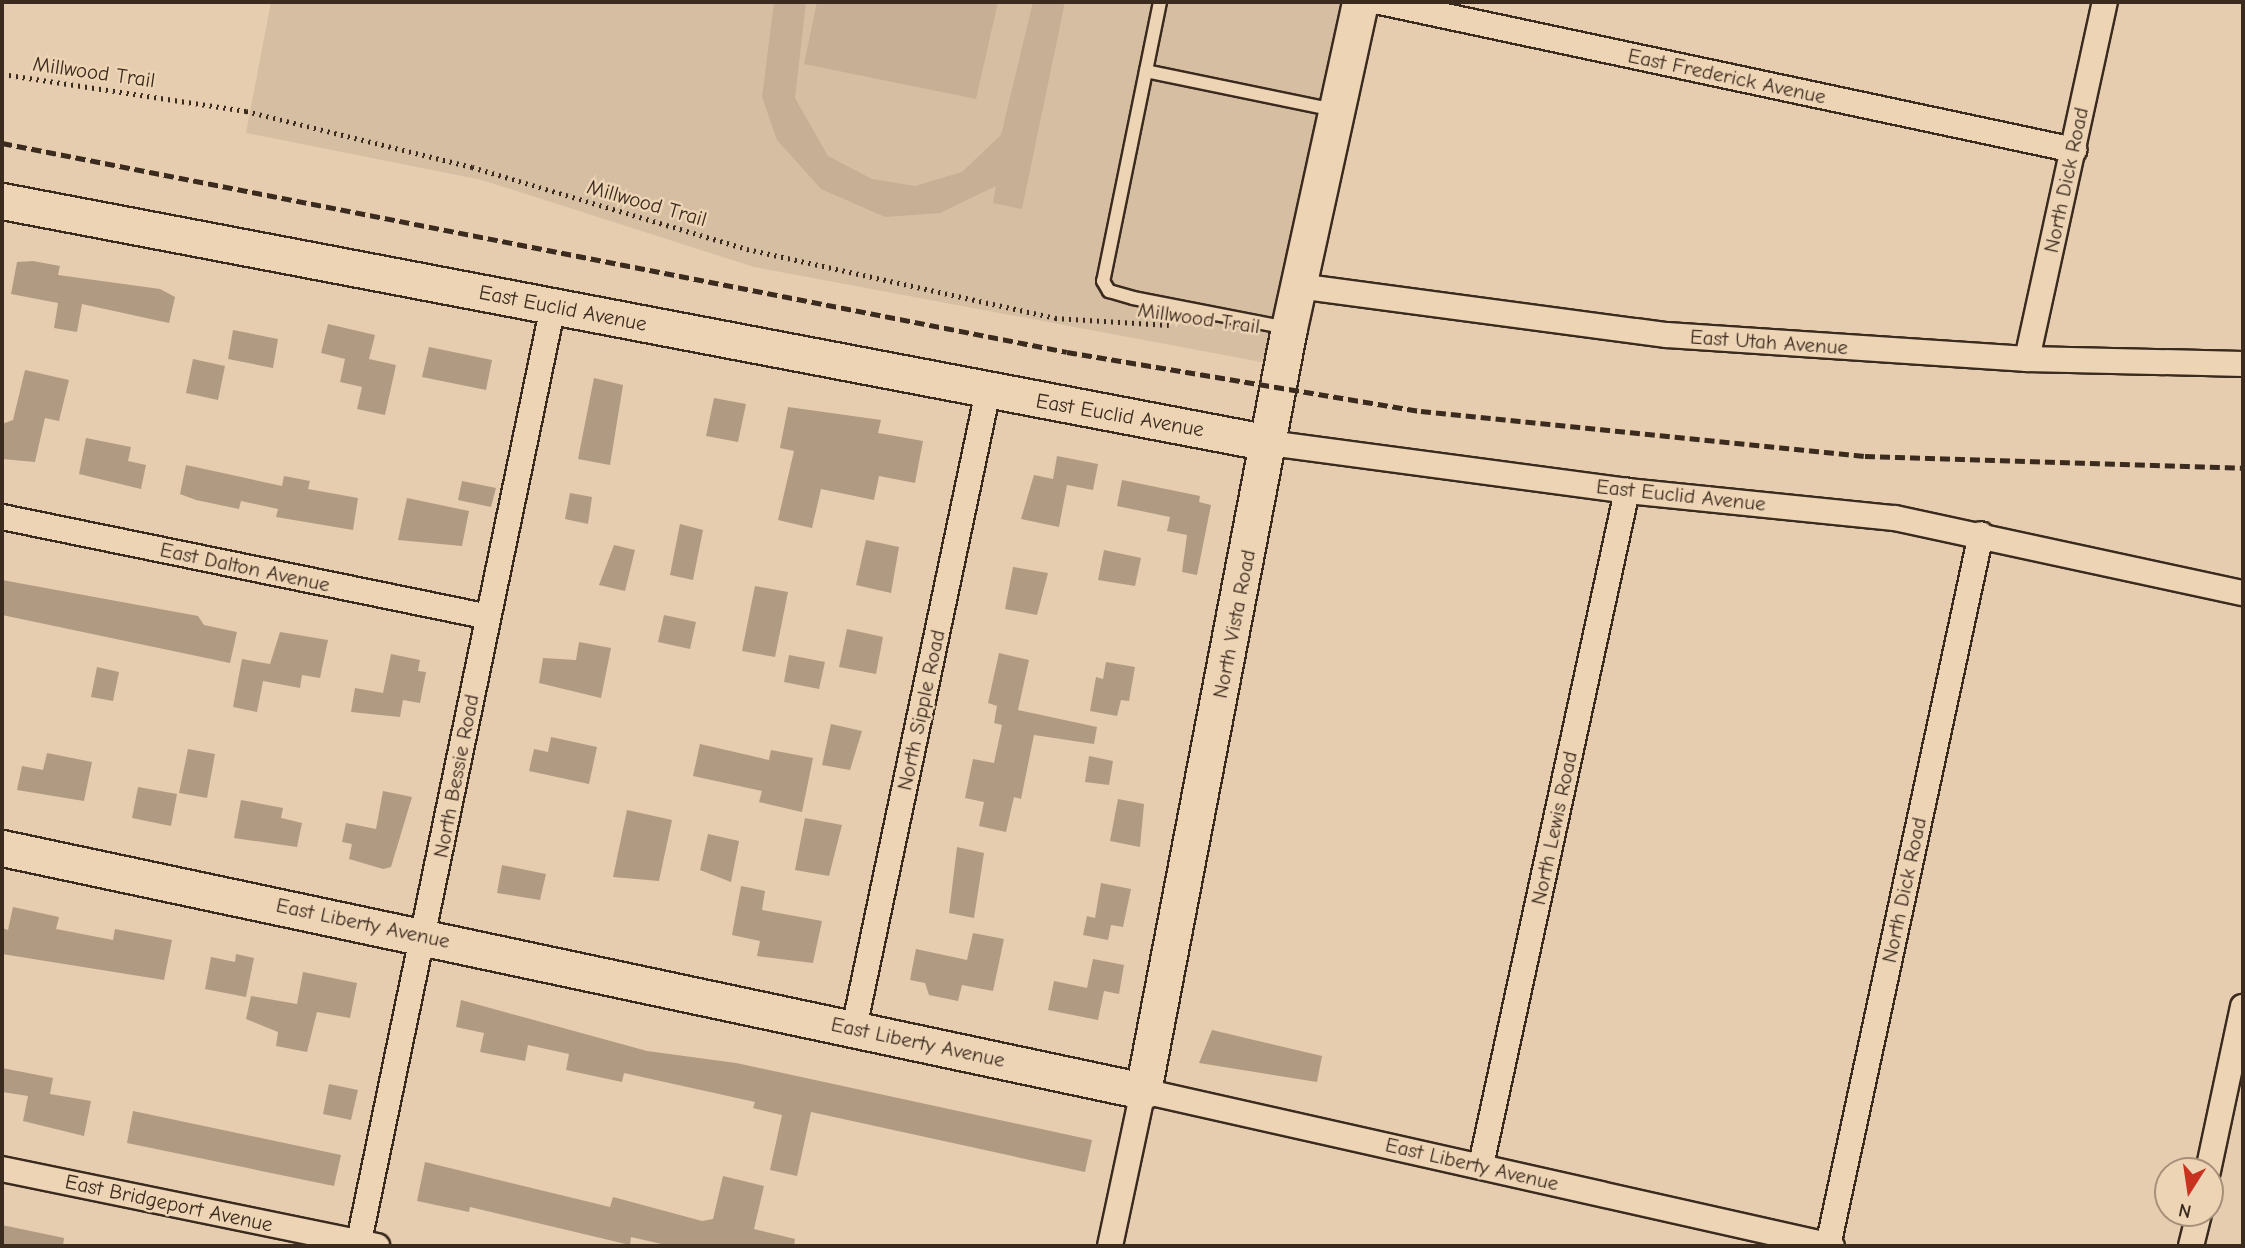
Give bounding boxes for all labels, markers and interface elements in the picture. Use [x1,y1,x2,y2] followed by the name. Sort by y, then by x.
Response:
[1626,43,1828,109] street label: East Frederick Avenue
[31,51,157,93] street label: Millwood Trail
[2038,105,2094,255] street label: North Dick Road
[584,174,710,232] street label: Millwood Trail
[477,279,649,337] street label: East Euclid Avenue
[1136,297,1262,339] street label: Millwood Trail
[1689,324,1849,360] street label: East Utah Avenue
[1034,388,1206,442] street label: East Euclid Avenue
[1595,474,1767,516] street label: East Euclid Avenue
[158,537,332,597] street label: East Dalton Avenue
[1207,548,1261,700] street label: North Vista Road
[892,627,950,793] street label: North Sipple Road
[428,692,484,860] street label: North Bessie Road
[1525,749,1583,907] street label: North Lewis Road
[1876,815,1932,965] street label: North Dick Road
[274,892,452,954] street label: East Liberty Avenue
[829,1011,1007,1073] street label: East Liberty Avenue
[1383,1132,1561,1196] street label: East Liberty Avenue
[2154,1157,2224,1227] north arrow
[63,1169,275,1237] street label: East Bridgeport Avenue
[2177,1199,2193,1223] text: N

